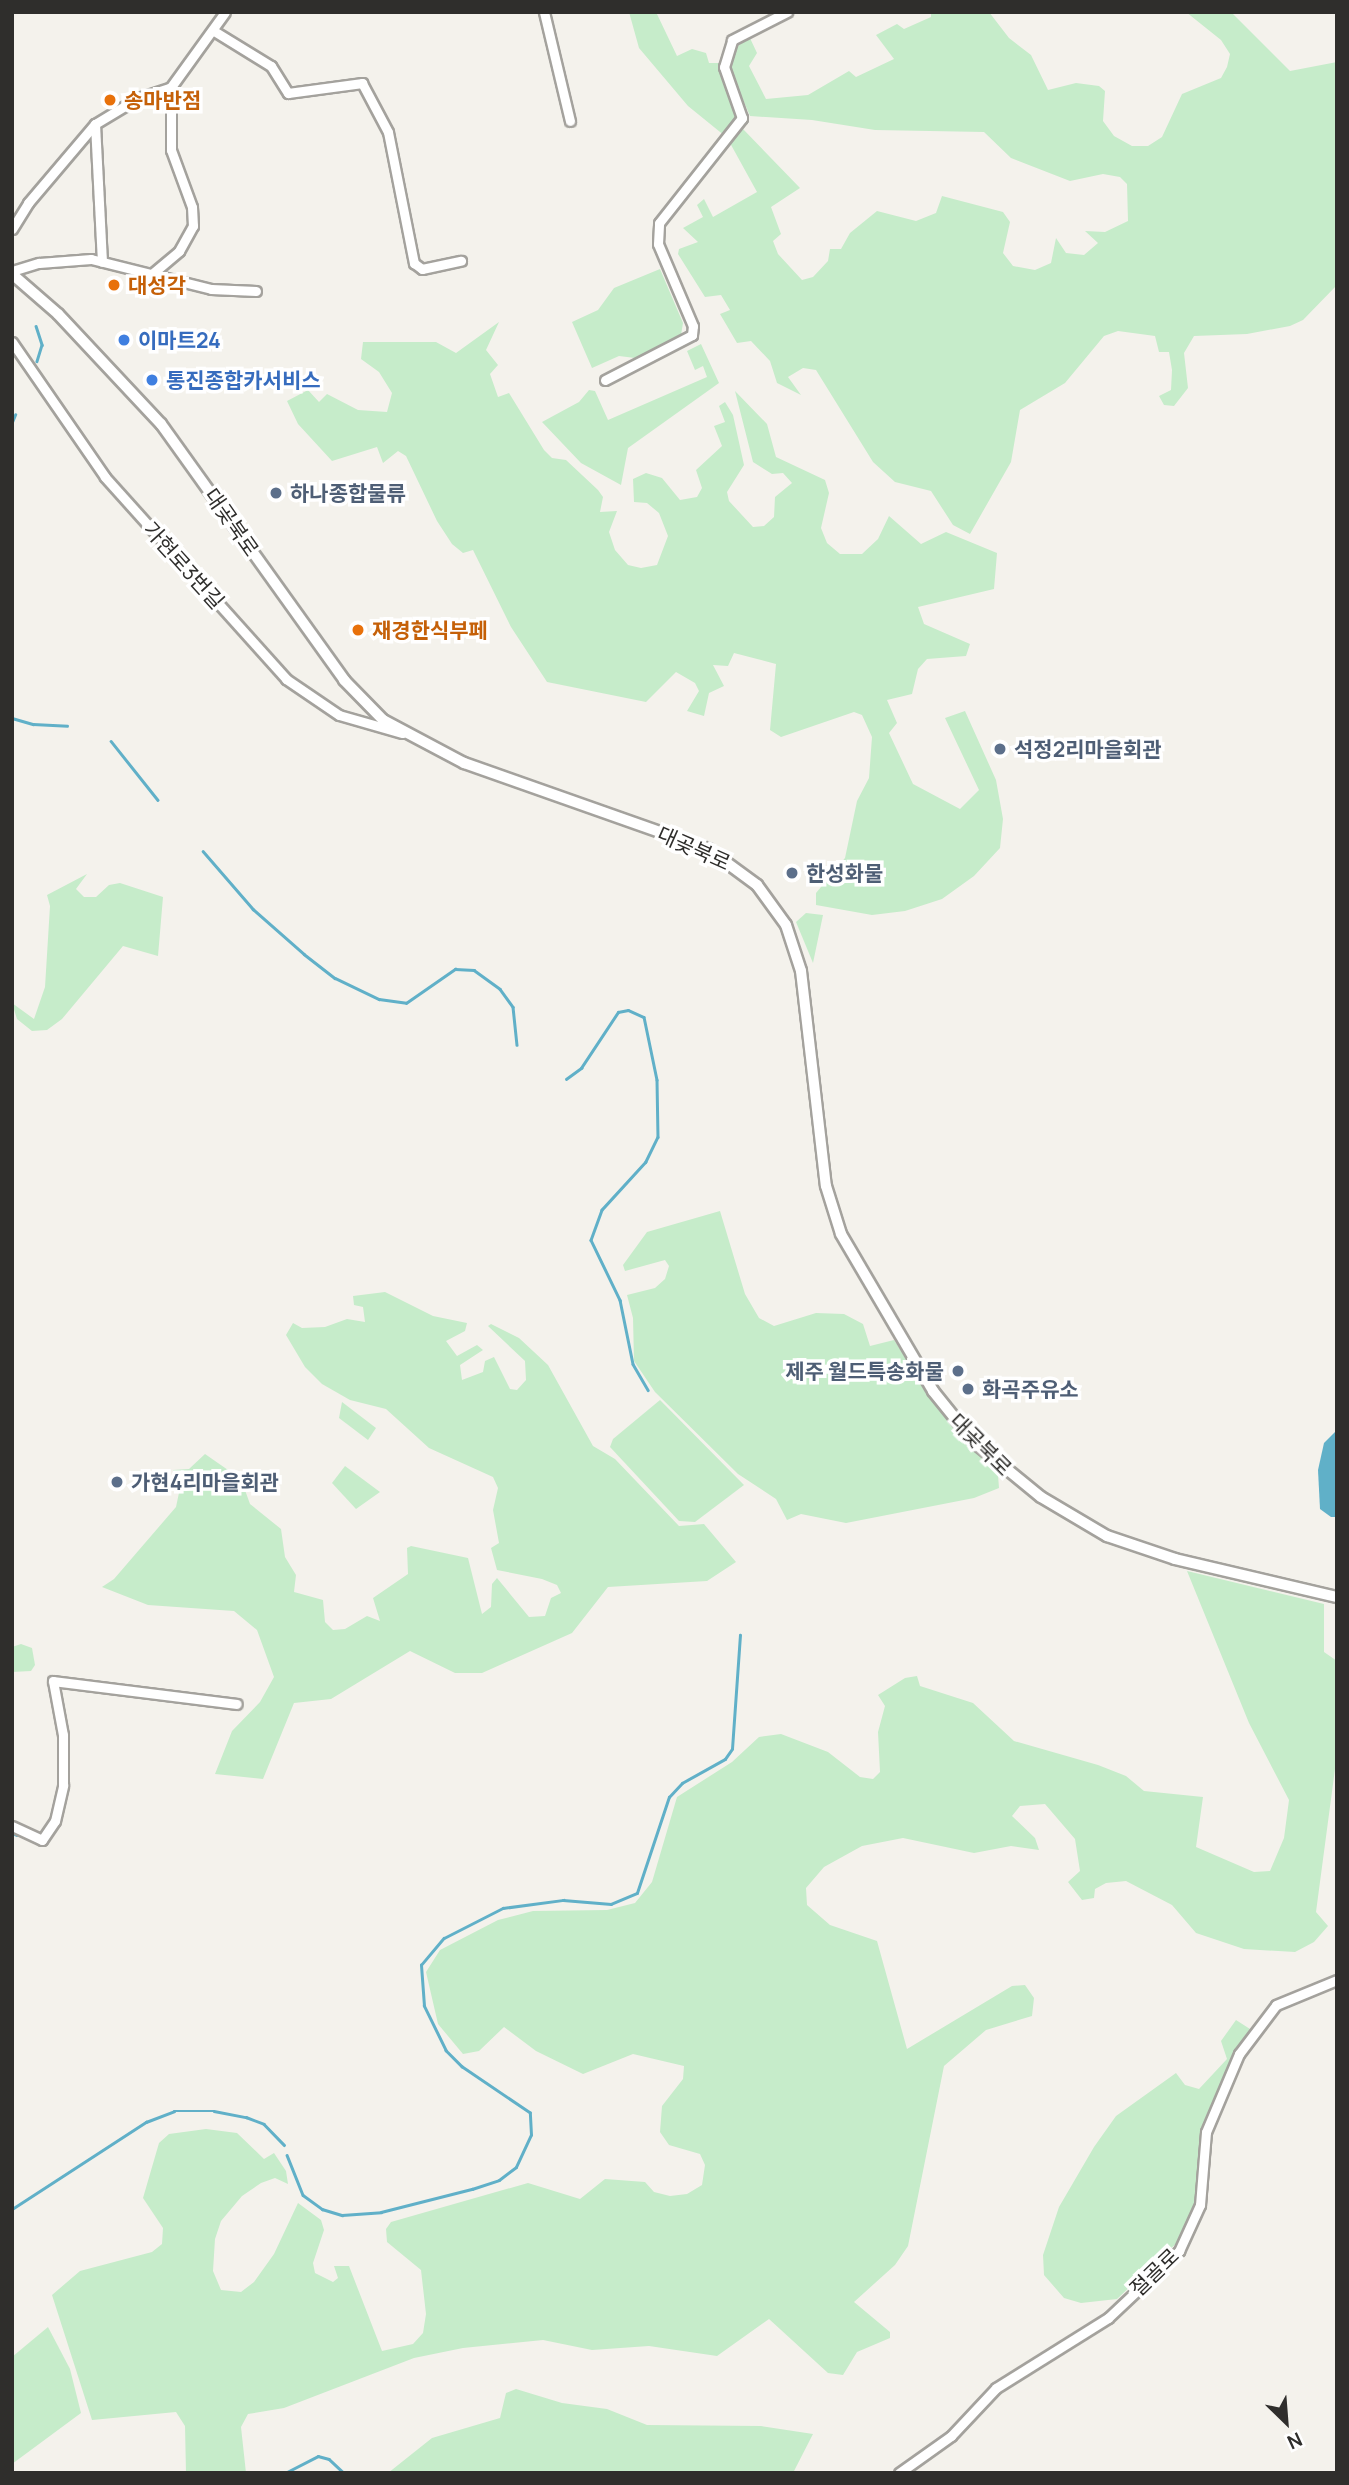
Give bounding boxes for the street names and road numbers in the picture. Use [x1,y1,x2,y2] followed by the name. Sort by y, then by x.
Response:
[200,483,264,561] street label: 대곶북로
[138,516,230,614] street label: 가현로3번길
[654,821,734,875] street label: 대곶북로
[945,1408,1017,1480] street label: 대곶북로
[1124,2243,1184,2301] street label: 절골로

